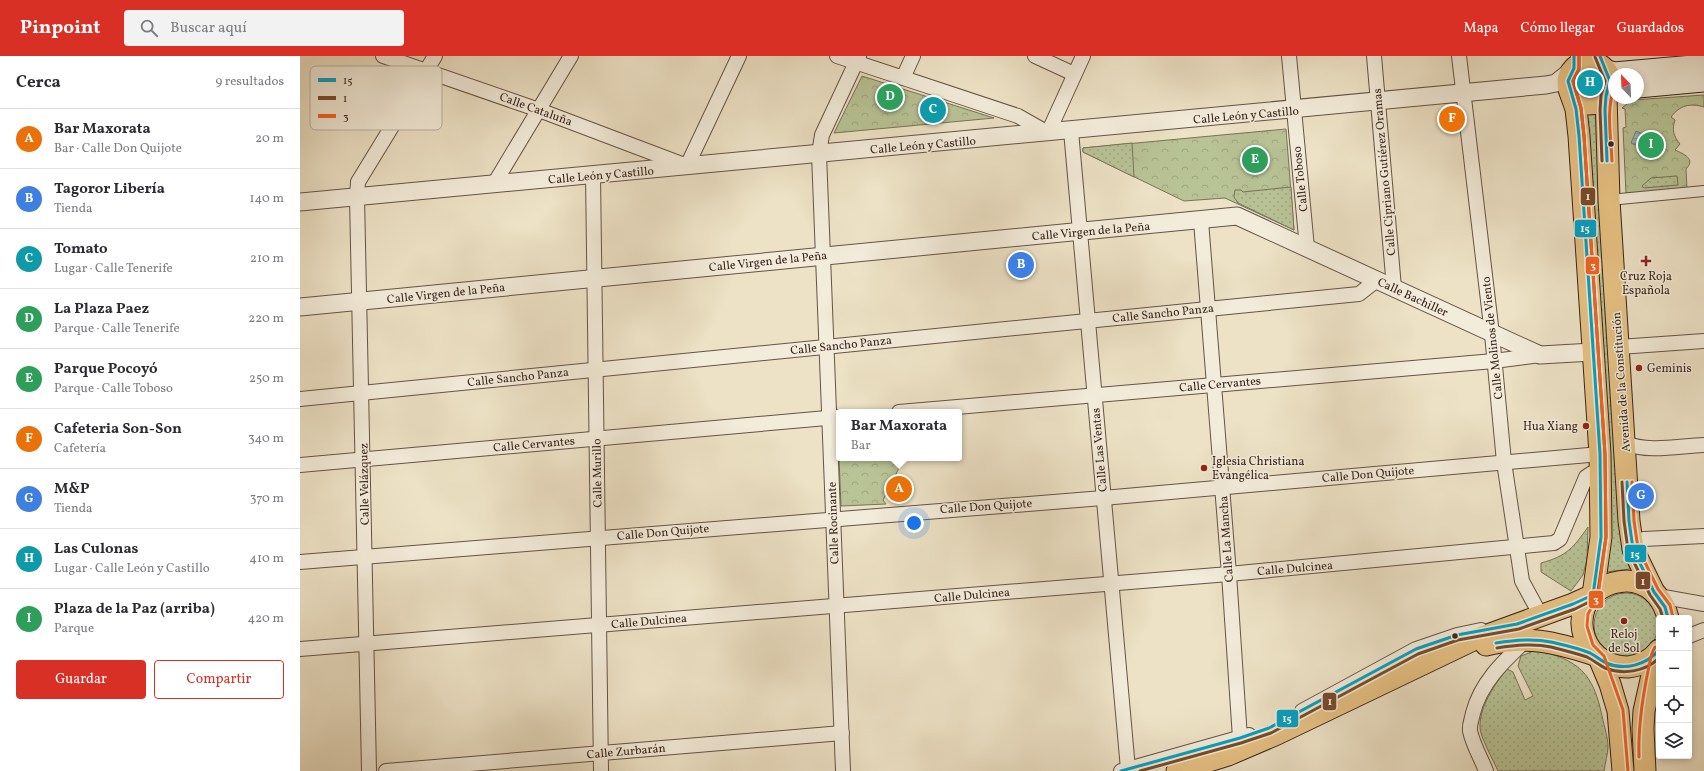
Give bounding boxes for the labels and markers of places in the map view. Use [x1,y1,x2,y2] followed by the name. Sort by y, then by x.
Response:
[1577,68,1603,98] pin: H
[877,82,903,112] pin: D
[920,95,946,125] pin: C
[1439,104,1465,134] pin: F
[1638,130,1664,160] pin: I
[1606,139,1616,149] unlabelled marker
[1242,145,1268,175] pin: E
[1008,250,1034,280] pin: B
[1640,255,1652,267] marker: Cruz Roja Española
[1620,269,1672,299] place label: Cruz Roja Española
[1647,361,1692,377] place label: Geminis
[1634,363,1644,373] marker: Geminis
[1523,419,1578,435] place label: Hua Xiang
[1581,421,1591,431] marker: Hua Xiang
[1212,454,1305,484] place label: Iglesia Christiana Evangélica
[1199,463,1209,473] marker: Iglesia Christiana Evangélica
[886,474,912,504] pin: A
[1628,481,1654,511] pin: G
[1619,616,1629,626] marker: Reloj de Sol
[1608,627,1640,657] place label: Reloj de Sol
[1450,631,1460,641] unlabelled marker

